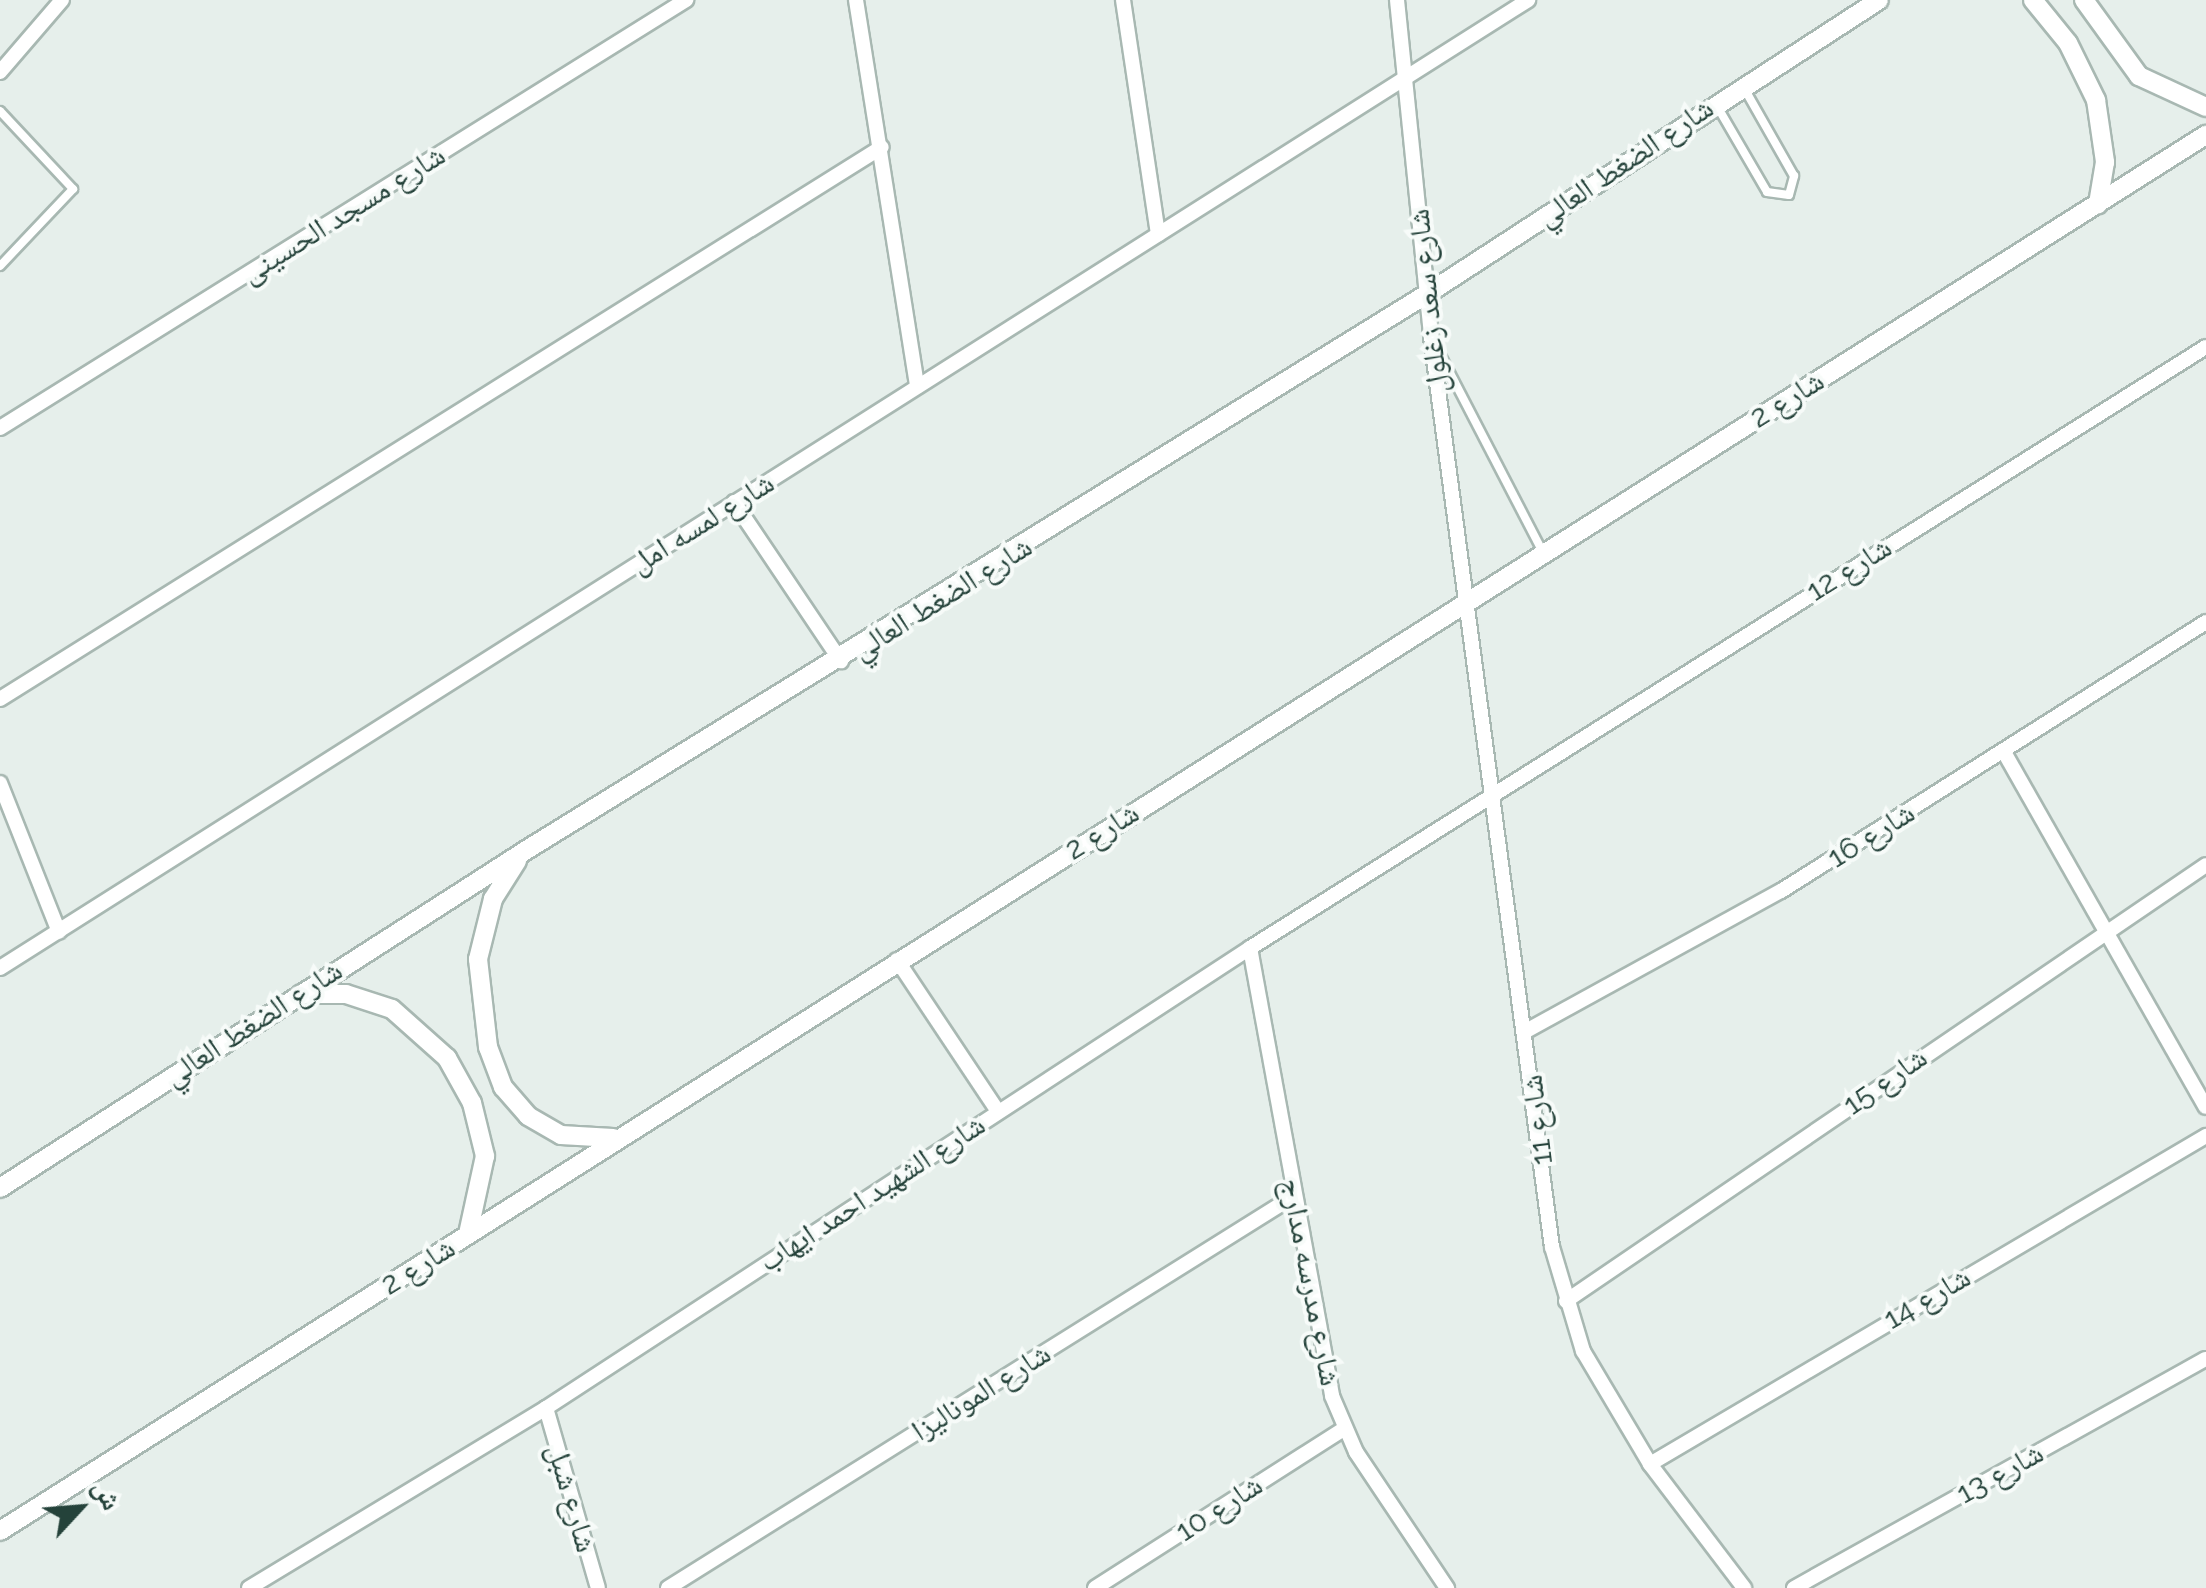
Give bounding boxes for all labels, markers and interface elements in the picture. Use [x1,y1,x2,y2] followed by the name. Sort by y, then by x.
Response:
[1530,90,1720,234] street label: شارع الضغط العالي
[234,137,452,291] street label: شارع مسجد الحسينى
[1400,207,1456,395] street label: شارع سعد زغلول
[1743,362,1831,436] street label: شارع 2
[623,465,781,581] street label: شارع لمسه امل
[845,528,1039,668] street label: شارع الضغط العالي
[1800,529,1898,609] street label: شارع 12
[1058,794,1146,868] street label: شارع 2
[1821,794,1921,876] street label: شارع 16
[157,952,349,1094] street label: شارع الضغط العالي
[1836,1039,1934,1123] street label: شارع 15
[1514,1073,1560,1167] street label: شارع 11
[752,1106,992,1280] street label: شارع الشهيد احمد ايهاب
[1273,1175,1349,1389] street label: شارع مدرسه مدارج
[374,1229,462,1303] street label: شارع 2
[1877,1259,1977,1337] street label: شارع 14
[905,1335,1057,1449] street label: شارع الموناليزا
[1950,1435,2050,1511] street label: شارع 13
[539,1440,605,1556] street label: شارع شبل
[30,1458,130,1558] north arrow
[1169,1467,1269,1549] street label: شارع 10
[86,1474,129,1515] text: ش

